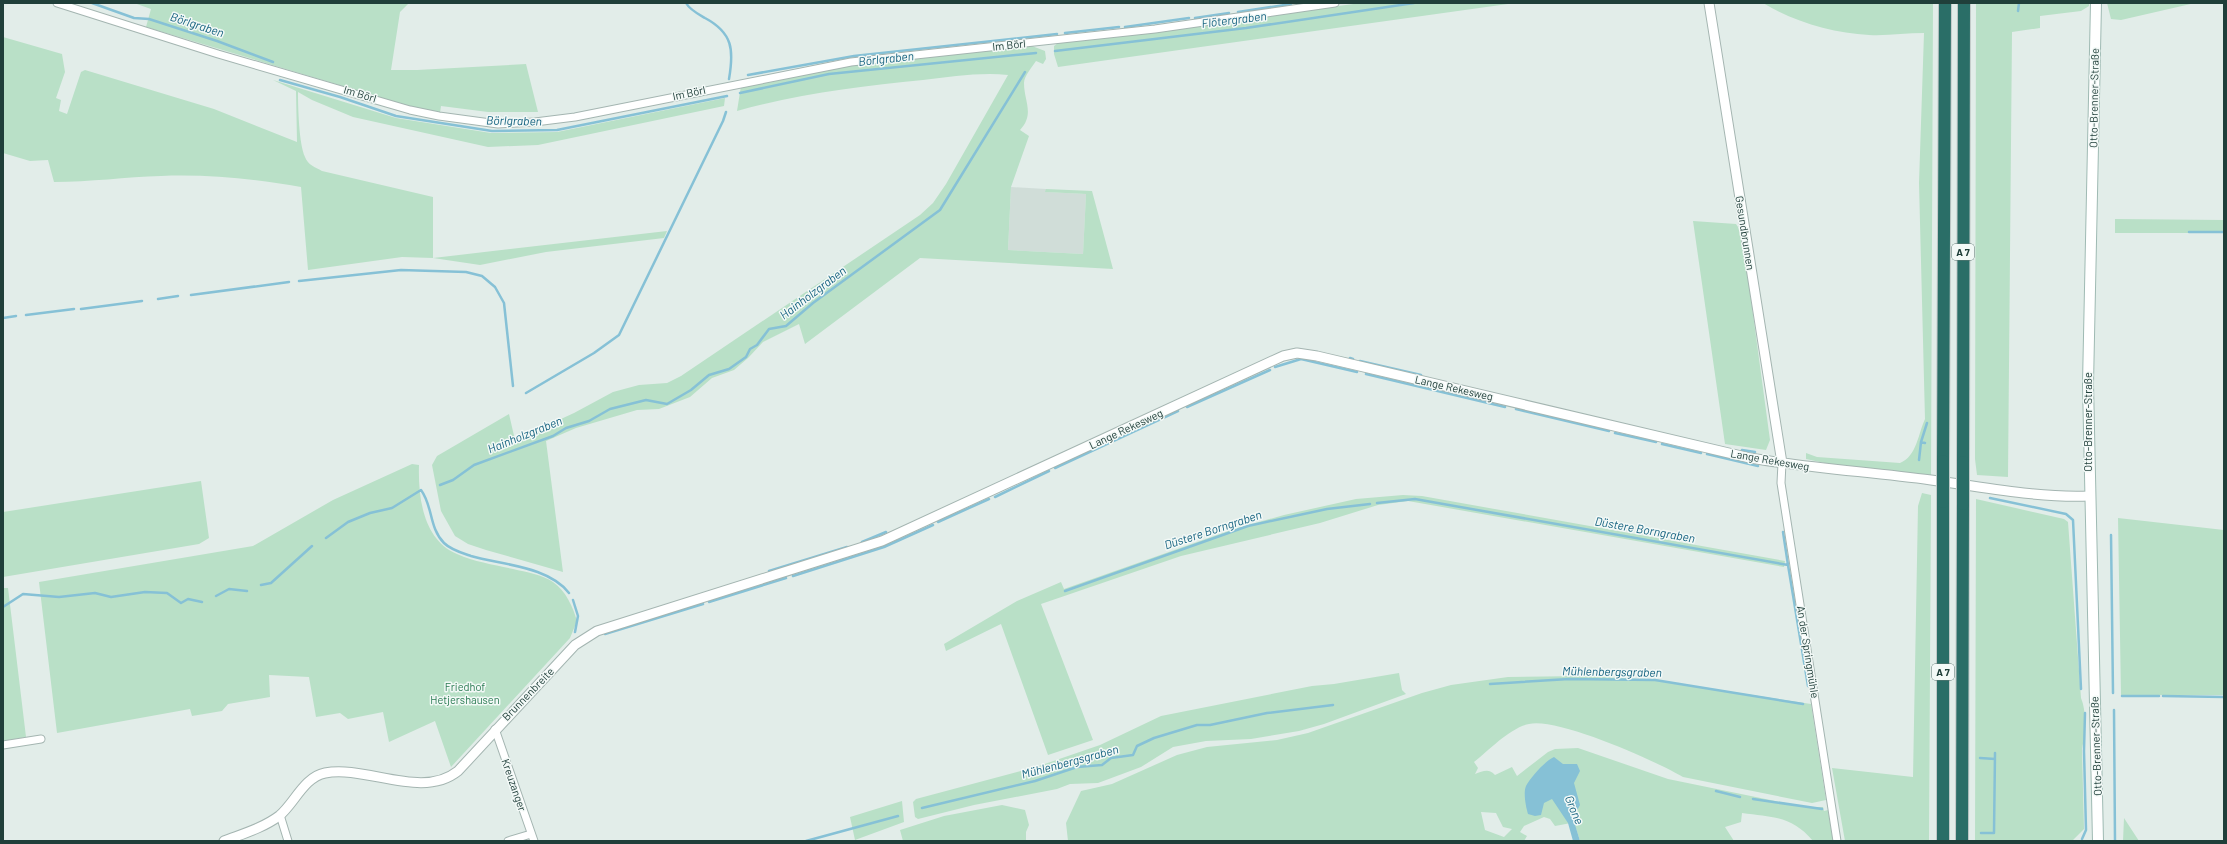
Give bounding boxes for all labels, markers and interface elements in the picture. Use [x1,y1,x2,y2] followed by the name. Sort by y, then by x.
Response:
[1201,8,1267,30] water label: Flötergraben
[169,9,226,39] water label: Börlgraben
[992,36,1026,53] street label: Im Börl
[857,48,914,68] water label: Börlgraben
[2086,48,2101,148] street label: Otto-Brenner-Straße
[342,82,378,105] street label: Im Börl
[671,83,707,102] street label: Im Börl
[486,113,542,127] water label: Börlgraben
[1733,195,1758,271] street label: Gesundbrunnen
[1952,244,1974,260] road number: A 7
[777,263,848,322] water label: Hainholzgraben
[1414,372,1495,403] street label: Lange Rekesweg
[2081,372,2094,472] street label: Otto-Brenner-Straße
[1087,406,1165,451] street label: Lange Rekesweg
[485,413,564,455] water label: Hainholzgraben
[1730,446,1811,473] street label: Lange Rekesweg
[1162,507,1263,551] water label: Düstere Borngraben
[1594,513,1696,545] water label: Düstere Borngraben
[1795,605,1822,699] street label: An der Springmühle
[1562,663,1662,679] water label: Mühlenbergsgraben
[499,664,556,723] street label: Brunnenbreite
[1932,664,1954,680] road number: A 7
[430,680,500,706] park label: Friedhof Hetjershausen
[2087,696,2104,796] street label: Otto-Brenner-Straße
[1020,741,1120,781] water label: Mühlenbergsgraben
[499,757,530,813] street label: Kreuzanger
[1563,793,1587,826] water label: Grone

